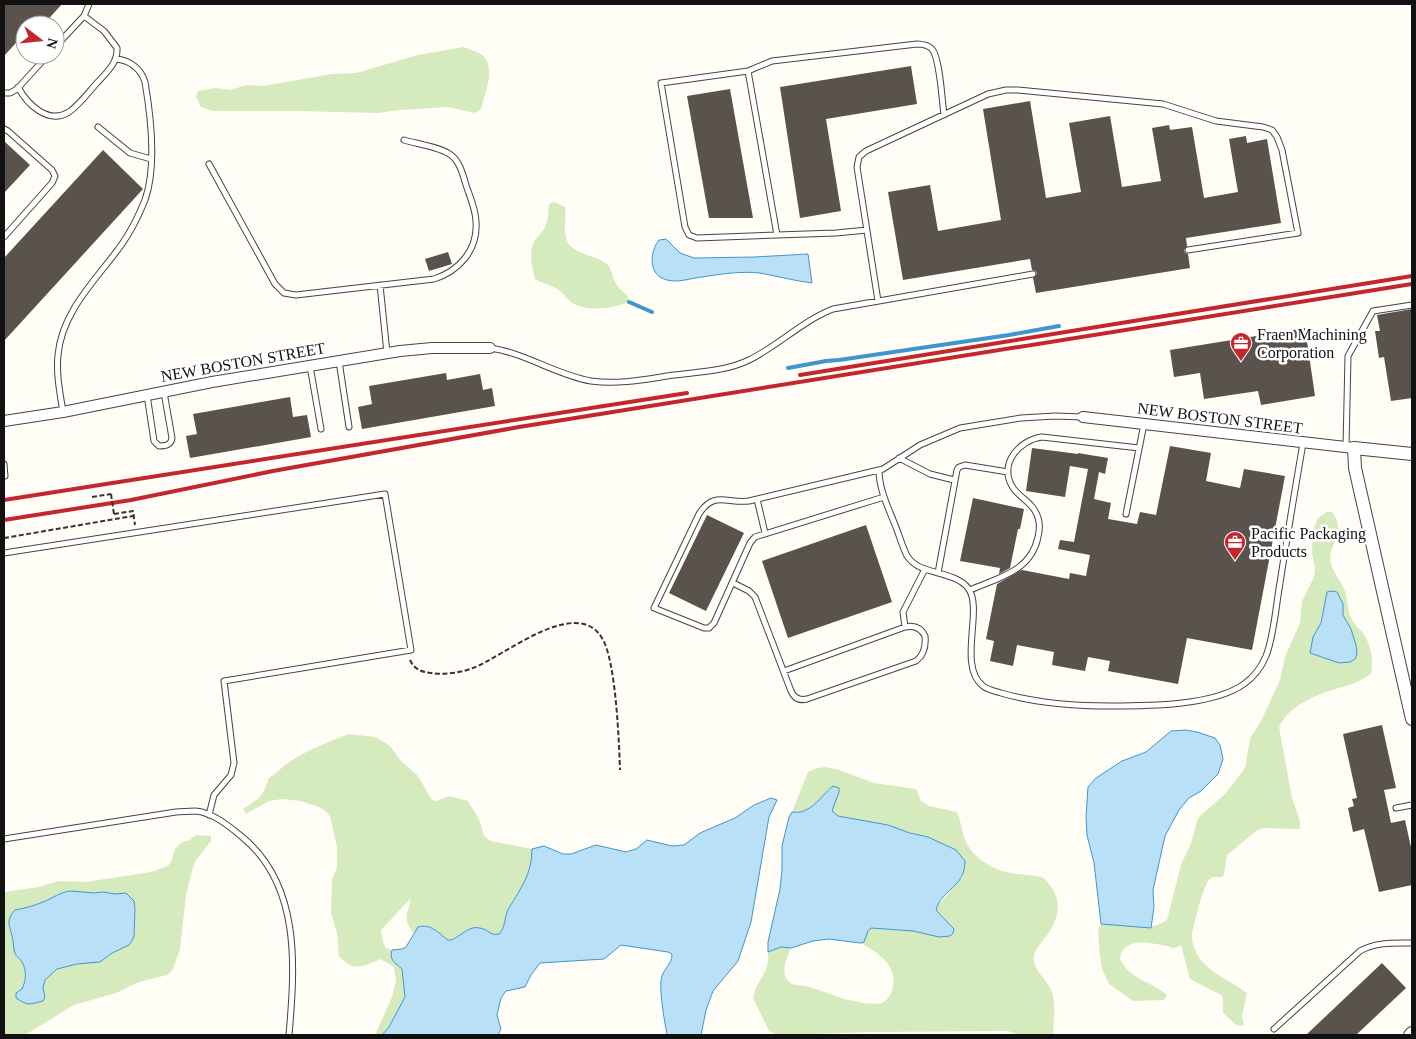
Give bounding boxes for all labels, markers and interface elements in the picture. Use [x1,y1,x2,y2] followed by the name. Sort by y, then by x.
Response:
[15,15,65,65] north arrow
[43,37,61,50] text: N
[1257,326,1367,362] place label: Fraen Machining Corporation
[1229,331,1253,362] office icon: Fraen Machining Corporation
[160,339,327,385] street label: NEW BOSTON STREET
[1136,399,1304,437] street label: NEW BOSTON STREET
[1251,525,1366,560] place label: Pacific Packaging Products
[1223,530,1247,561] office icon: Pacific Packaging Products

